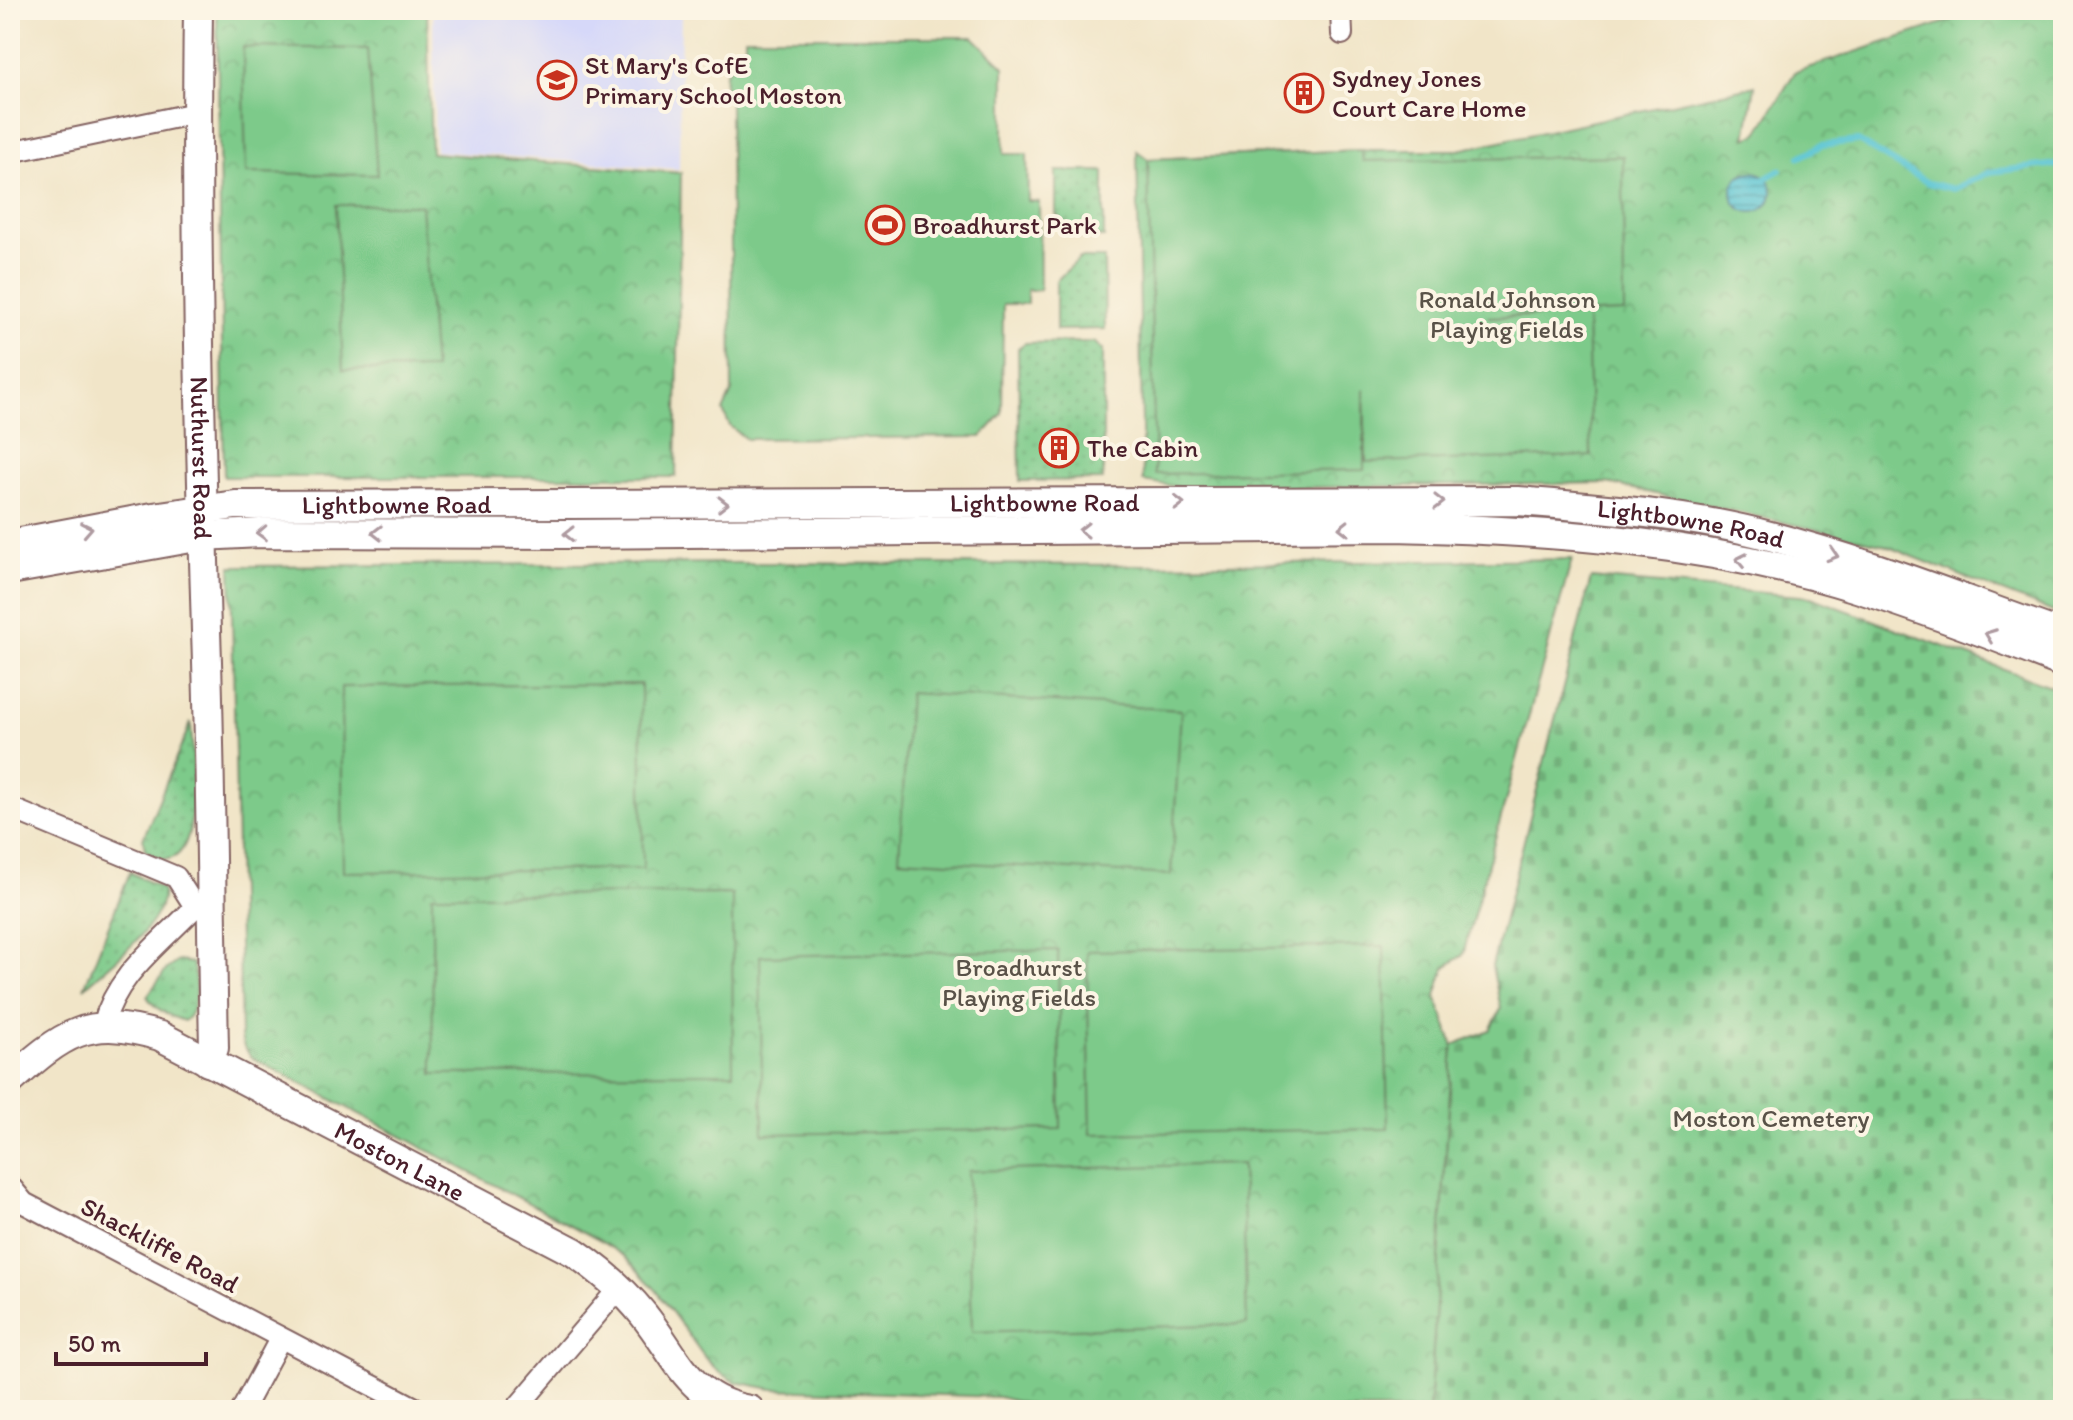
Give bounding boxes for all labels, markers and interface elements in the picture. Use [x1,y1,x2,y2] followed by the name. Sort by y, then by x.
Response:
[585,49,842,111] place label: St Mary's CofE Primary School Moston
[536,59,578,101] school or university icon: St Mary's CofE Primary School Moston
[1332,62,1527,124] place label: Sydney Jones Court Care Home
[1283,72,1325,114] building icon: Sydney Jones Court Care Home
[864,204,906,246] sports icon: Broadhurst Park
[913,209,1097,241] place label: Broadhurst Park
[1418,283,1596,345] park label: Ronald Johnson Playing Fields
[184,376,219,540] street label: Nuthurst Road
[1038,427,1080,469] building icon: The Cabin
[1087,432,1198,464] place label: The Cabin
[950,486,1140,519] street label: Lightbowne Road
[302,488,492,521] street label: Lightbowne Road
[1596,492,1789,555] street label: Lightbowne Road
[1433,493,1446,511] one-way arrow
[1173,494,1186,512] one-way arrow
[717,495,730,513] one-way arrow
[1337,519,1350,537] one-way arrow
[1077,521,1090,539] one-way arrow
[80,522,93,539] one-way arrow
[255,524,268,541] one-way arrow
[370,524,383,541] one-way arrow
[562,525,575,543] one-way arrow
[1826,546,1840,562] one-way arrow
[1735,553,1748,570] one-way arrow
[1984,628,1998,645] one-way arrow
[942,951,1096,1013] park label: Broadhurst Playing Fields
[1673,1102,1869,1134] park label: Moston Cemetery
[329,1114,470,1208] street label: Moston Lane
[75,1190,245,1300] street label: Shackliffe Road
[56,1316,206,1366] scale bar
[68,1329,121,1358] text: 50 m

